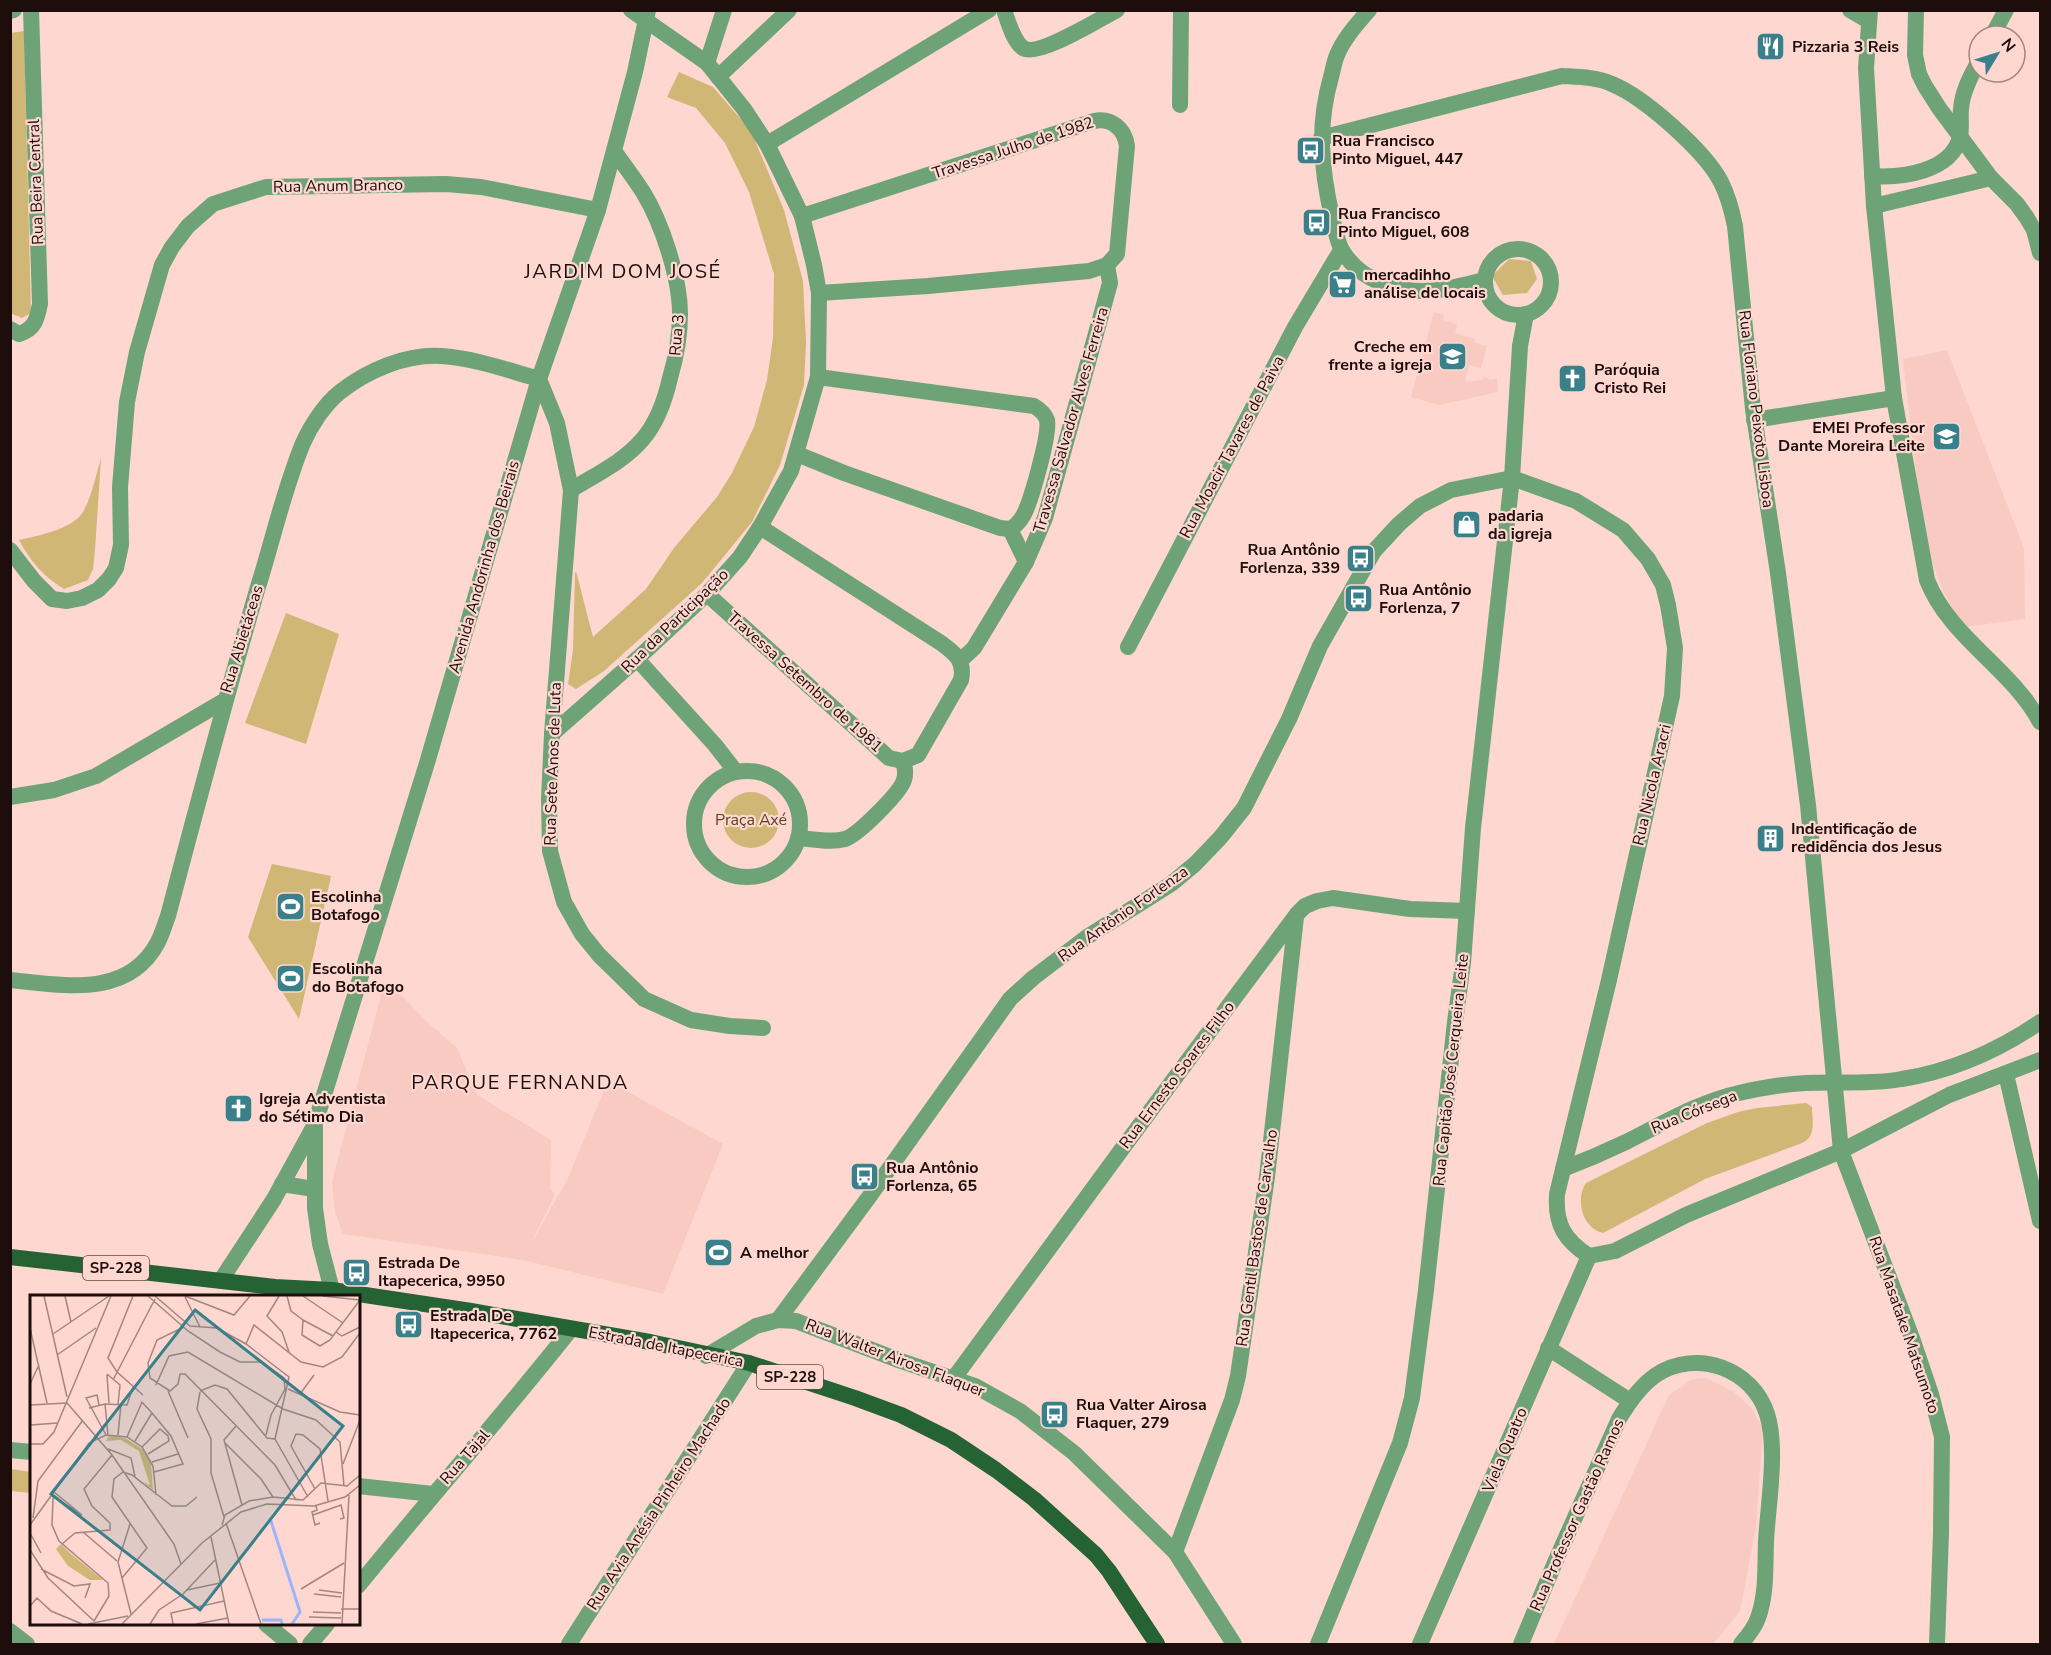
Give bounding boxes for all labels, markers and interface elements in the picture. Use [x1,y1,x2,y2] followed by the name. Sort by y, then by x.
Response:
[1967,24,2027,84] north arrow
[1755,31,1787,63] restaurant icon: Pizzaria 3 Reis
[1996,34,2020,57] text: N
[1792,36,1899,58] place label: Pizzaria 3 Reis
[930,112,1096,184] street label: Travessa Julho de 1982
[23,118,49,245] street label: Rua Beira Central
[1332,130,1463,170] place label: Rua Francisco Pinto Miguel, 447
[1295,134,1327,166] bus stop icon: Rua Francisco Pinto Miguel, 447
[273,174,403,198] street label: Rua Anum Branco
[1338,203,1469,243] place label: Rua Francisco Pinto Miguel, 608
[1301,207,1333,239] bus stop icon: Rua Francisco Pinto Miguel, 608
[523,258,722,285] district label: JARDIM DOM JOSÉ
[1364,264,1486,304] place label: mercadihho análise de locais
[1327,268,1359,300] supermarket icon: mercadihho análise de locais
[1028,305,1114,535] street label: Travessa Salvador Alves Ferreira
[1733,309,1779,509] street label: Rua Floriano Peixoto Lisboa
[664,313,690,357] street label: Rua 3
[1328,336,1432,376] place label: Creche em frente a igreja
[1437,340,1469,372] school or university icon: Creche em frente a igreja
[1174,352,1290,542] street label: Rua Moacir Tavares de Paiva
[1594,359,1666,399] place label: Paróquia Cristo Rei
[1557,363,1589,395] church icon: Paróquia Cristo Rei
[1778,417,1926,457] place label: EMEI Professor Dante Moreira Leite
[1930,421,1962,453] school or university icon: EMEI Professor Dante Moreira Leite
[443,458,525,676] street label: Avenida Andorinha dos Beirais
[1488,505,1552,545] place label: padaria da igreja
[1451,509,1483,541] shop icon: padaria da igreja
[1239,539,1340,579] place label: Rua Antônio Forlenza, 339
[1345,543,1377,575] bus stop icon: Rua Antônio Forlenza, 339
[616,564,734,678] street label: Rua da Participação
[1379,579,1472,619] place label: Rua Antônio Forlenza, 7
[215,582,269,696] street label: Rua Abietáceas
[1342,583,1374,615] bus stop icon: Rua Antônio Forlenza, 7
[723,606,887,758] street label: Travessa Setembro de 1981
[539,682,567,846] street label: Rua Sete Anos de Luta
[1627,722,1677,848] street label: Rua Nicola Aracri
[715,809,787,831] park label: Praça Axé
[1791,818,1942,858] place label: Indentificação de redidẽncia dos Jesus
[1754,822,1786,854] building icon: Indentificação de redidẽncia dos Jesus
[1053,861,1193,967] street label: Rua Antônio Forlenza
[311,886,382,926] place label: Escolinha Botafogo
[274,890,306,922] sports icon: Escolinha Botafogo
[1428,953,1474,1187] street label: Rua Capitão José Cerqueira Leite
[312,958,404,998] place label: Escolinha do Botafogo
[275,962,307,994] sports icon: Escolinha do Botafogo
[1114,997,1240,1153] street label: Rua Ernesto Soares Filho
[411,1069,629,1096] district label: PARQUE FERNANDA
[1648,1085,1740,1139] street label: Rua Córsega
[259,1088,386,1128] place label: Igreja Adventista do Sétimo Dia
[222,1092,254,1124] church icon: Igreja Adventista do Sétimo Dia
[1231,1128,1283,1348] street label: Rua Gentil Bastos de Carvalho
[886,1157,979,1197] place label: Rua Antônio Forlenza, 65
[849,1161,881,1193] bus stop icon: Rua Antônio Forlenza, 65
[1863,1233,1945,1417] street label: Rua Masatake Matsumoto
[703,1237,735,1269] sports icon: A melhor
[740,1242,810,1264] place label: A melhor
[378,1252,505,1292] place label: Estrada De Itapecerica, 9950
[83,1256,149,1280] road number: SP-228
[341,1256,373,1288] bus stop icon: Estrada De Itapecerica, 9950
[30,1295,360,1625] inset map
[430,1305,557,1345] place label: Estrada De Itapecerica, 7762
[393,1309,425,1341] bus stop icon: Estrada De Itapecerica, 7762
[802,1314,988,1403] street label: Rua Walter Airosa Flaquer
[587,1321,745,1373] street label: Estrada de Itapecerica
[757,1365,823,1389] road number: SP-228
[582,1393,736,1615] street label: Rua Avia Anésia Pinheiro Machado
[1076,1394,1207,1434] place label: Rua Valter Airosa Flaquer, 279
[1039,1398,1071,1430] bus stop icon: Rua Valter Airosa Flaquer, 279
[1477,1404,1533,1497] street label: Viela Quatro
[1525,1415,1629,1615] street label: Rua Professor Gastão Ramos
[435,1425,495,1489] street label: Rua Tajal

